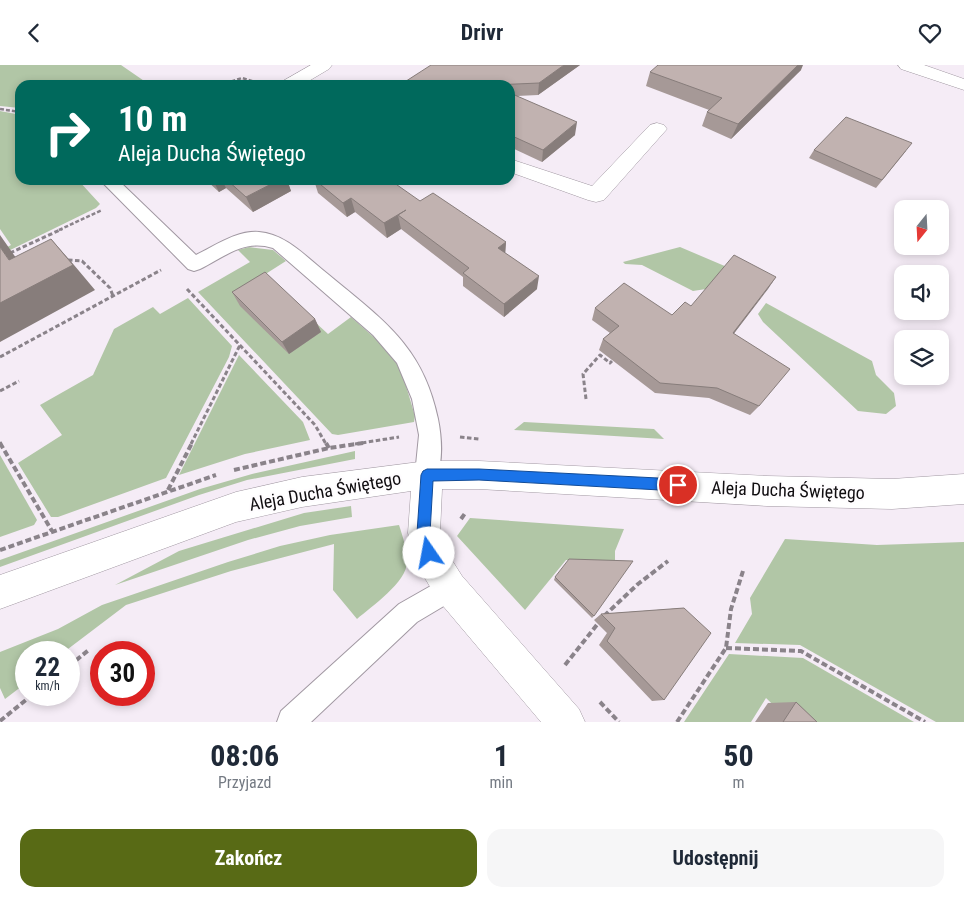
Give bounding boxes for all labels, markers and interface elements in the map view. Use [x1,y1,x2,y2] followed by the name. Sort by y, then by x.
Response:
[20,19,48,47] icon: back
[916,19,944,47] icon: heart
[461,20,503,45] text: Drivr
[118,99,187,140] text: 10 m
[35,100,100,165] icon: right
[118,141,306,166] text: Aleja Ducha Świętego
[894,200,949,255] north arrow
[894,200,949,385] map controls
[894,265,949,320] button: sound
[894,330,949,385] button: layers
[657,464,699,506] pin
[247,467,403,515] street label: Aleja Ducha Świętego
[664,471,692,499] icon: arrive
[711,477,865,503] street label: Aleja Ducha Świętego
[402,526,454,578] position arrow
[90,641,155,706] speed limit sign: 30
[35,653,60,682] text: 22
[35,679,60,693] text: km/h
[210,738,279,773] text: 08:06
[494,738,509,773] text: 1
[723,738,754,773] text: 50
[218,773,272,792] text: Przyjazd
[490,773,513,792] text: min
[732,773,745,792] text: m
[20,829,477,887] button: Zakończ
[487,829,944,887] button: Udostępnij

